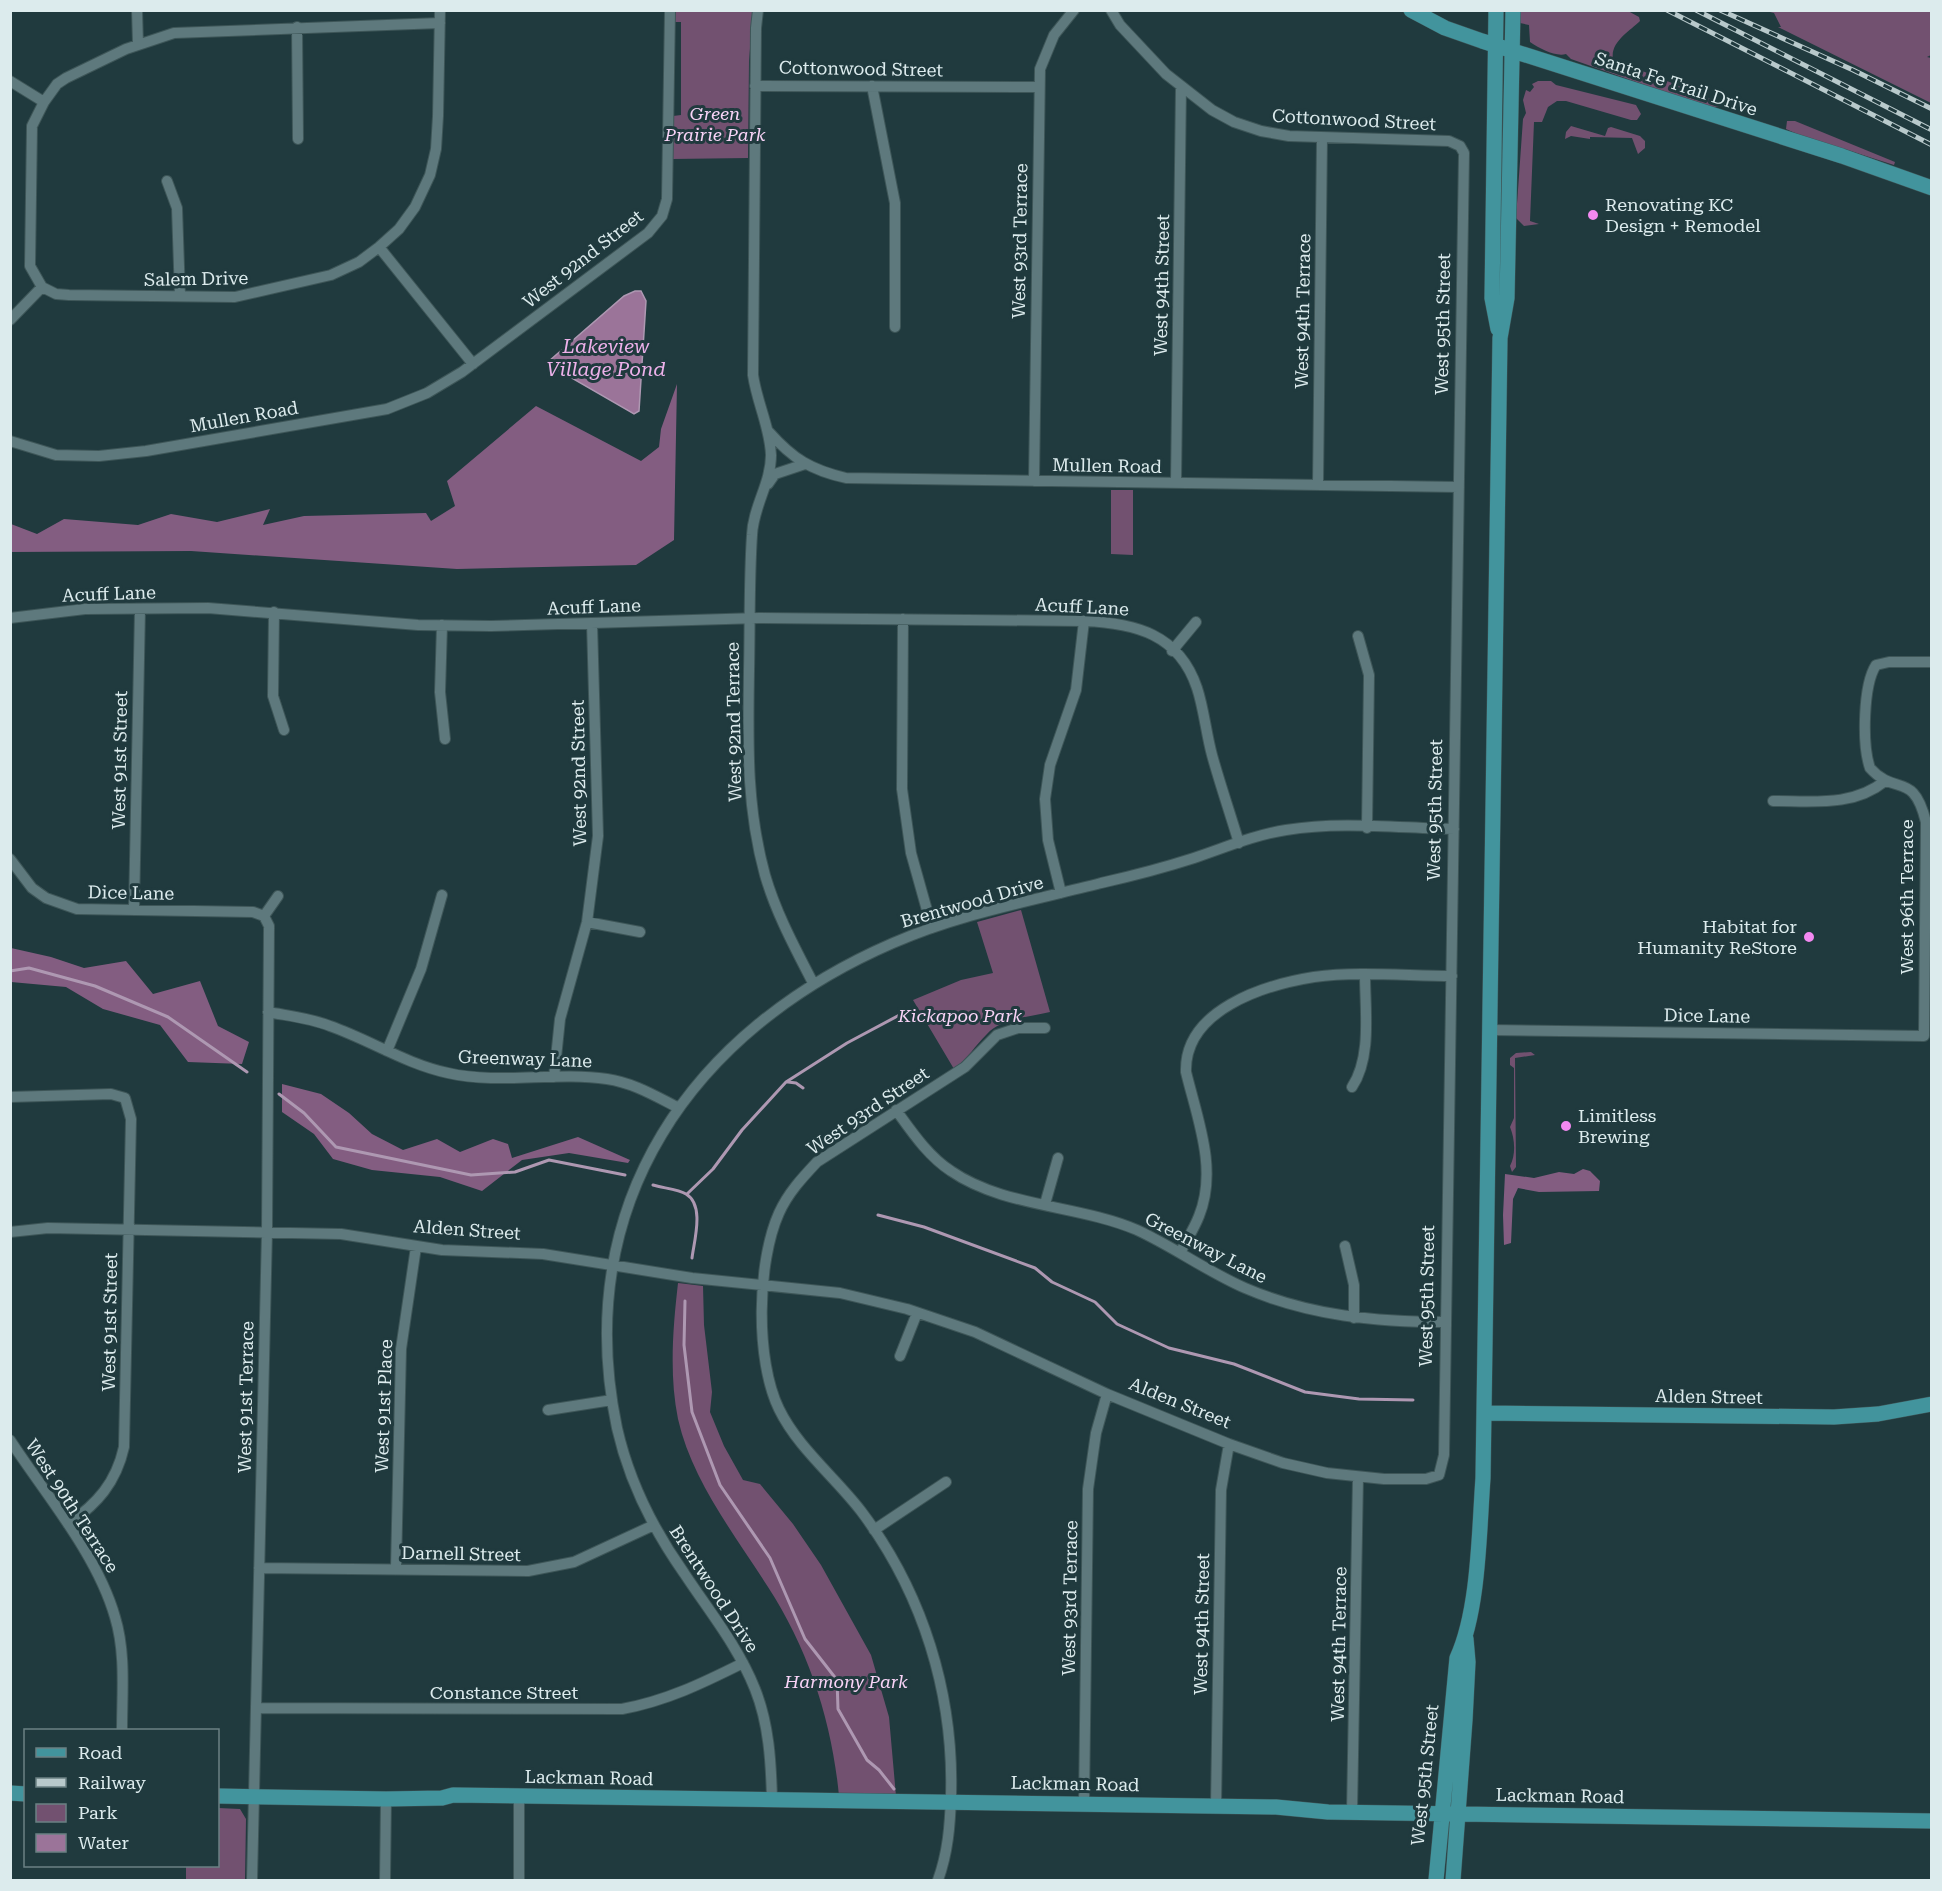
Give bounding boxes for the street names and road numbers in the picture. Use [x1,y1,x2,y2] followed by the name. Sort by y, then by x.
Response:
[1592,47,1760,120] street label: Santa Fe Trail Drive
[779,57,944,80] street label: Cottonwood Street
[1271,105,1437,134] street label: Cottonwood Street
[1008,163,1031,319] street label: West 93rd Terrace
[518,205,647,312] street label: West 92nd Street
[1150,214,1173,356] street label: West 94th Street
[1291,233,1314,389] street label: West 94th Terrace
[1431,253,1454,395] street label: West 95th Street
[144,267,249,290] street label: Salem Drive
[188,397,300,436] street label: Mullen Road
[1052,454,1162,477] street label: Mullen Road
[62,581,156,606] street label: Acuff Lane
[547,594,641,619] street label: Acuff Lane
[1035,594,1130,619] street label: Acuff Lane
[722,642,745,802] street label: West 92nd Terrace
[108,690,131,830] street label: West 91st Street
[567,699,590,847] street label: West 92nd Street
[1423,739,1446,881] street label: West 95th Street
[1896,819,1917,975] street label: West 96th Terrace
[898,871,1046,932] street label: Brentwood Drive
[87,881,175,904] street label: Dice Lane
[1663,1004,1751,1027] street label: Dice Lane
[458,1046,593,1071] street label: Greenway Lane
[803,1062,933,1159] street label: West 93rd Street
[1142,1208,1271,1287] street label: Greenway Lane
[413,1215,522,1244] street label: Alden Street
[1415,1225,1438,1367] street label: West 95th Street
[98,1252,121,1392] street label: West 91st Street
[234,1321,257,1473] street label: West 91st Terrace
[371,1339,396,1473] street label: West 91st Place
[1126,1373,1234,1433] street label: Alden Street
[1655,1385,1763,1408] street label: Alden Street
[21,1435,124,1577] street label: West 90th Terrace
[1058,1520,1081,1676] street label: West 93rd Terrace
[665,1521,763,1656] street label: Brentwood Drive
[401,1542,521,1565] street label: Darnell Street
[1190,1553,1213,1695] street label: West 94th Street
[1327,1566,1350,1722] street label: West 94th Terrace
[430,1682,578,1703] street label: Constance Street
[1407,1703,1442,1847] street label: West 95th Street
[524,1766,654,1789] street label: Lackman Road
[1010,1772,1140,1795] street label: Lackman Road
[1495,1784,1625,1807] street label: Lackman Road

